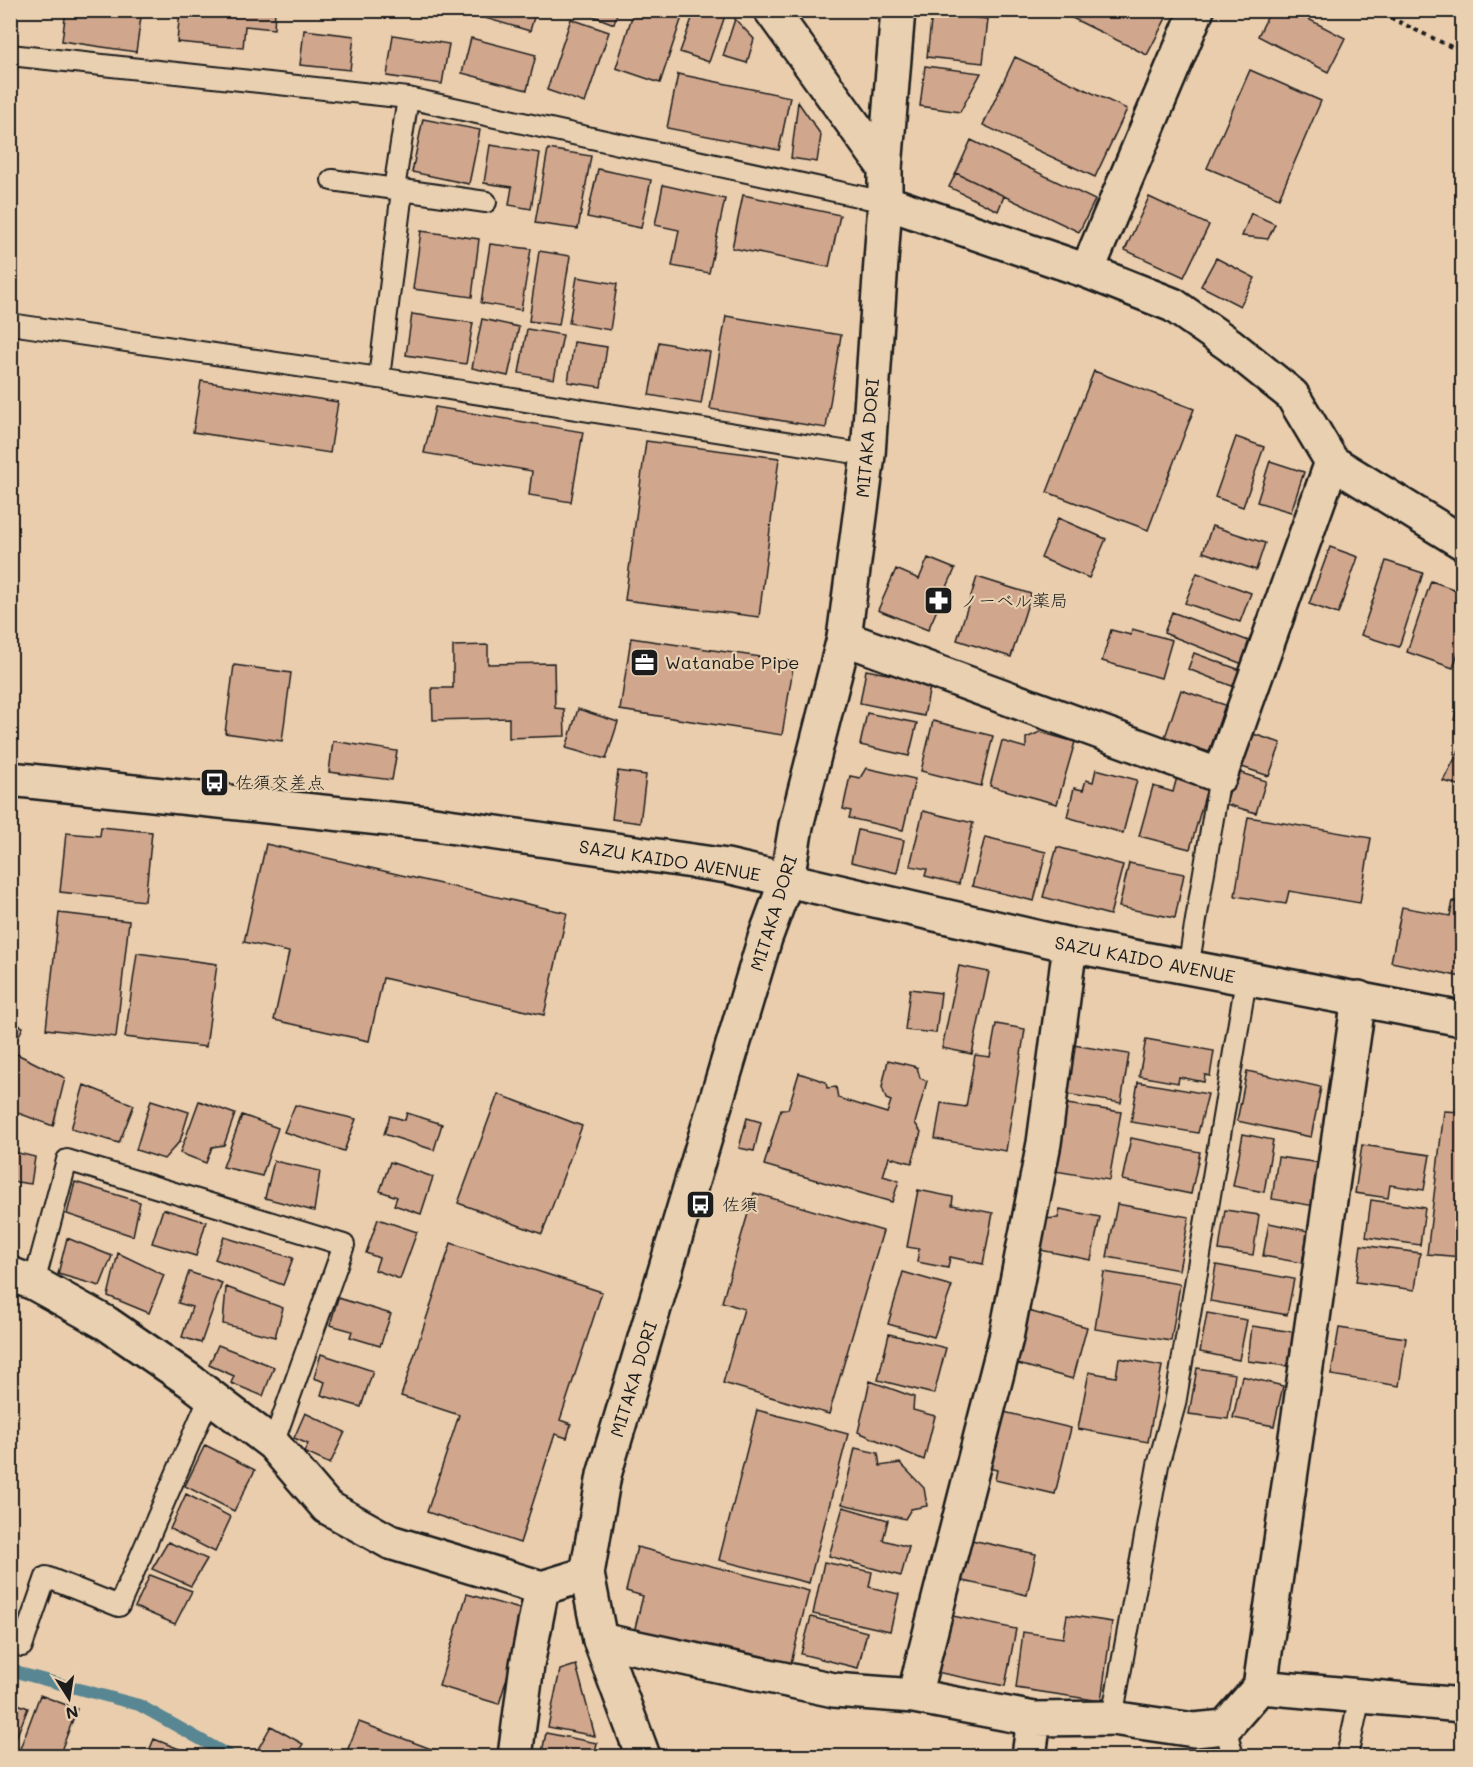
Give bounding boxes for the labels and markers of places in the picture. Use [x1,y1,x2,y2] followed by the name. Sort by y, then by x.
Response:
[923,584,955,616] pharmacy icon: ノーベル薬局
[960,588,1068,612] place label: ノーベル薬局
[628,646,660,678] office icon: Watanabe Pipe
[665,650,799,674] place label: Watanabe Pipe
[198,766,230,798] bus stop icon: 佐須交差点
[235,770,325,794] place label: 佐須交差点
[685,1188,717,1220] bus stop icon: 佐須
[722,1192,758,1216] place label: 佐須

